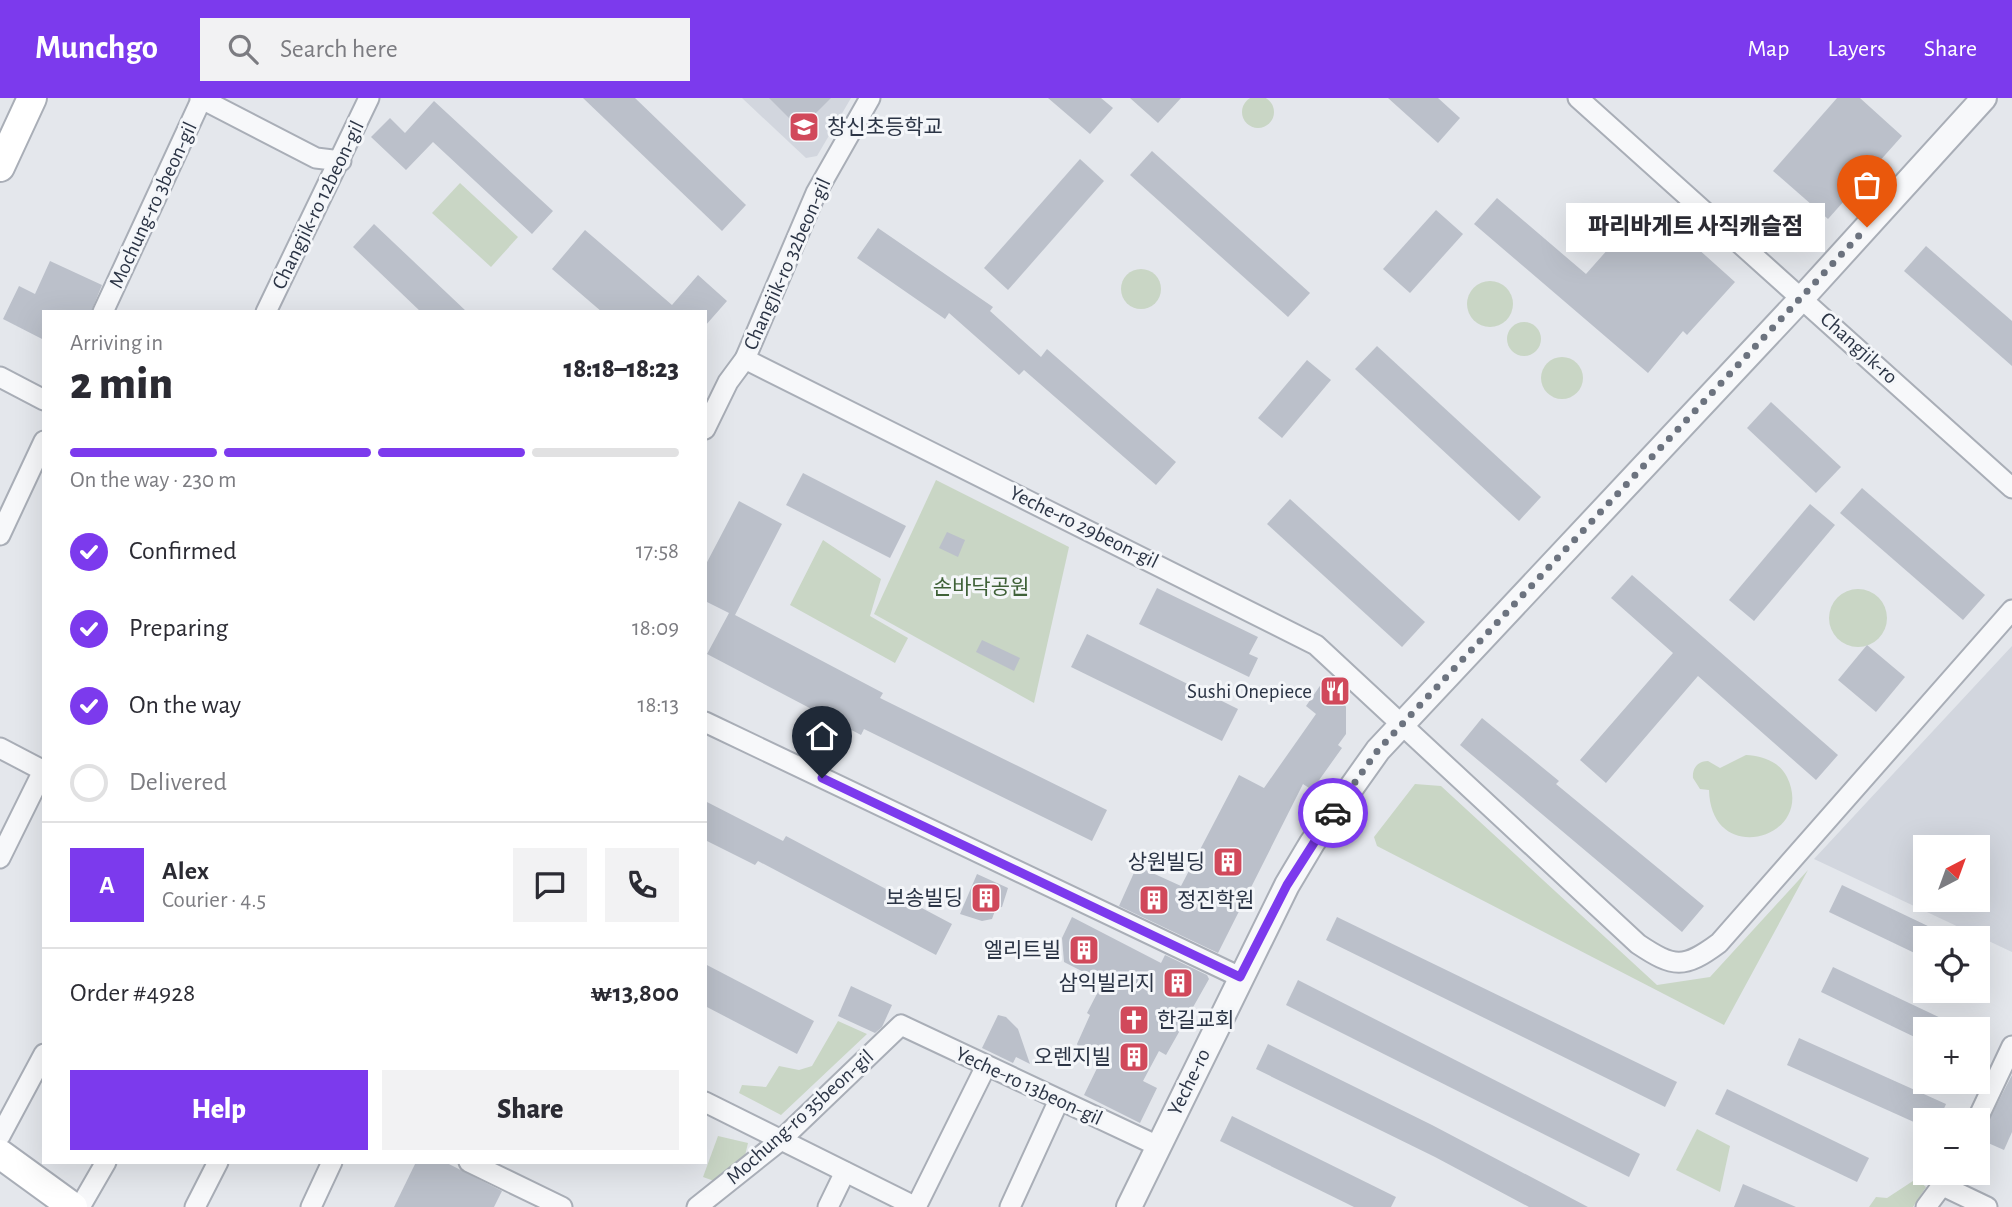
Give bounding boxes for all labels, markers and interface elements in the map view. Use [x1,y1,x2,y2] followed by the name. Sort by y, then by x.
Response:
[200,18,690,81] search box
[224,30,262,68] icon: search
[35,32,158,65] text: Munchgo
[280,36,398,62] text: Search here
[1747,37,1789,61] text: Map
[1827,37,1886,61] text: Layers
[1924,37,1977,61] text: Share
[787,110,821,144] school or university icon: 창신초등학교
[827,116,943,138] place label: 창신초등학교
[268,117,368,293] street label: Changjik-ro 12beon-gil
[105,119,201,291] street label: Mochung-ro 3beon-gil
[1837,155,1897,227] pin
[1848,166,1886,204] icon: bag
[740,175,834,353] street label: Changjik-ro 32beon-gil
[1566,202,1825,252] callout: 파리바게트 사직캐슬점
[1588,216,1803,239] text: 파리바게트 사직캐슬점
[1816,308,1902,388] street label: Changjik-ro
[70,332,163,355] text: Arriving in
[564,356,679,382] text: 18:18–18:23
[70,361,173,407] text: 2 min
[70,469,236,492] text: On the way · 230 m
[1006,482,1162,572] street label: Yeche-ro 29beon-gil
[70,533,108,571] icon: check
[129,538,237,564] text: Confirmed
[636,540,679,563] text: 17:58
[933,576,1029,598] park label: 손바닥공원
[70,610,108,648] icon: check
[129,615,228,641] text: Preparing
[632,617,679,640] text: 18:09
[1318,674,1352,708] restaurant icon: Sushi Onepiece
[1187,681,1312,702] place label: Sushi Onepiece
[70,687,108,725] icon: check
[129,692,241,718] text: On the way
[638,694,679,717] text: 18:13
[792,706,852,778] pin
[803,717,841,755] icon: home
[129,769,227,795] text: Delivered
[1298,778,1368,848] courier
[1314,794,1352,832] icon: car
[1913,835,1990,912] north arrow
[1913,835,1990,1185] map controls
[1211,845,1245,879] building icon: 상원빌딩
[513,848,587,922] button: chat
[605,848,679,922] button: phone
[1128,851,1205,873] place label: 상원빌딩
[162,858,209,884] text: Alex
[99,872,115,898] text: A
[969,881,1003,915] building icon: 보송빌딩
[1137,883,1171,917] building icon: 정진학원
[886,887,963,909] place label: 보송빌딩
[162,889,266,912] text: Courier · 4.5
[1177,889,1254,911] place label: 정진학원
[1913,926,1990,1003] button: locate
[1067,933,1101,967] building icon: 엘리트빌
[984,939,1061,961] place label: 엘리트빌
[1161,966,1195,1000] building icon: 삼익빌리지
[1058,972,1155,994] place label: 삼익빌리지
[70,980,195,1006] text: Order #4928
[590,980,679,1006] text: ₩13,800
[1117,1003,1151,1037] church icon: 한길교회
[1157,1009,1234,1031] place label: 한길교회
[1913,1017,1990,1094] button: +
[1117,1040,1151,1074] building icon: 오렌지빌
[952,1043,1106,1129] street label: Yeche-ro 13beon-gil
[1164,1045,1214,1119] street label: Yeche-ro
[722,1046,878,1188] street label: Mochung-ro 35beon-gil
[1034,1046,1111,1068] place label: 오렌지빌
[70,1070,368,1150] button: Help
[382,1070,679,1150] button: Share
[1913,1108,1990,1185] button: −

